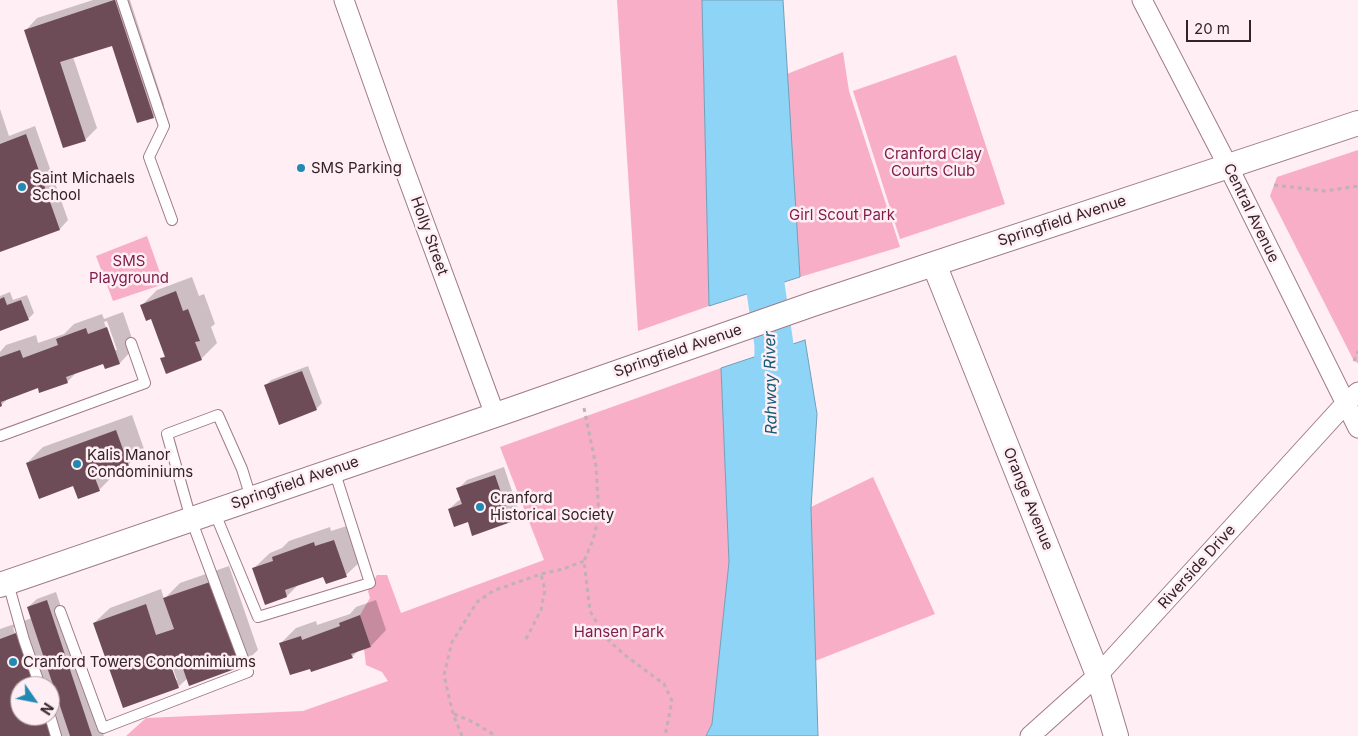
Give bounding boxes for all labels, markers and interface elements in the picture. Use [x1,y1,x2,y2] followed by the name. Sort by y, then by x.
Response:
[1188,10,1253,42] scale bar
[1194,19,1230,38] text: 20 m
[884,145,982,180] park label: Cranford Clay Courts Club
[311,159,402,177] place label: SMS Parking
[1219,160,1283,266] street label: Central Avenue
[295,162,307,174] marker: SMS Parking
[32,169,135,204] place label: Saint Michaels School
[16,181,28,193] marker: Saint Michaels School
[995,192,1129,250] street label: Springfield Avenue
[406,194,452,278] street label: Holly Street
[789,206,895,224] park label: Girl Scout Park
[89,252,169,287] park label: SMS Playground
[612,321,744,381] street label: Springfield Avenue
[760,331,782,435] water label: Rahway River
[999,445,1057,553] street label: Orange Avenue
[87,446,193,481] place label: Kalis Manor Condominiums
[229,453,361,513] street label: Springfield Avenue
[71,458,83,470] marker: Kalis Manor Condominiums
[490,489,614,524] place label: Cranford Historical Society
[474,501,486,513] marker: Cranford Historical Society
[1155,521,1239,613] street label: Riverside Drive
[574,623,664,641] park label: Hansen Park
[23,653,256,671] place label: Cranford Towers Condomimiums
[7,656,19,668] marker: Cranford Towers Condomimiums
[10,676,60,726] north arrow
[37,700,57,718] text: N

